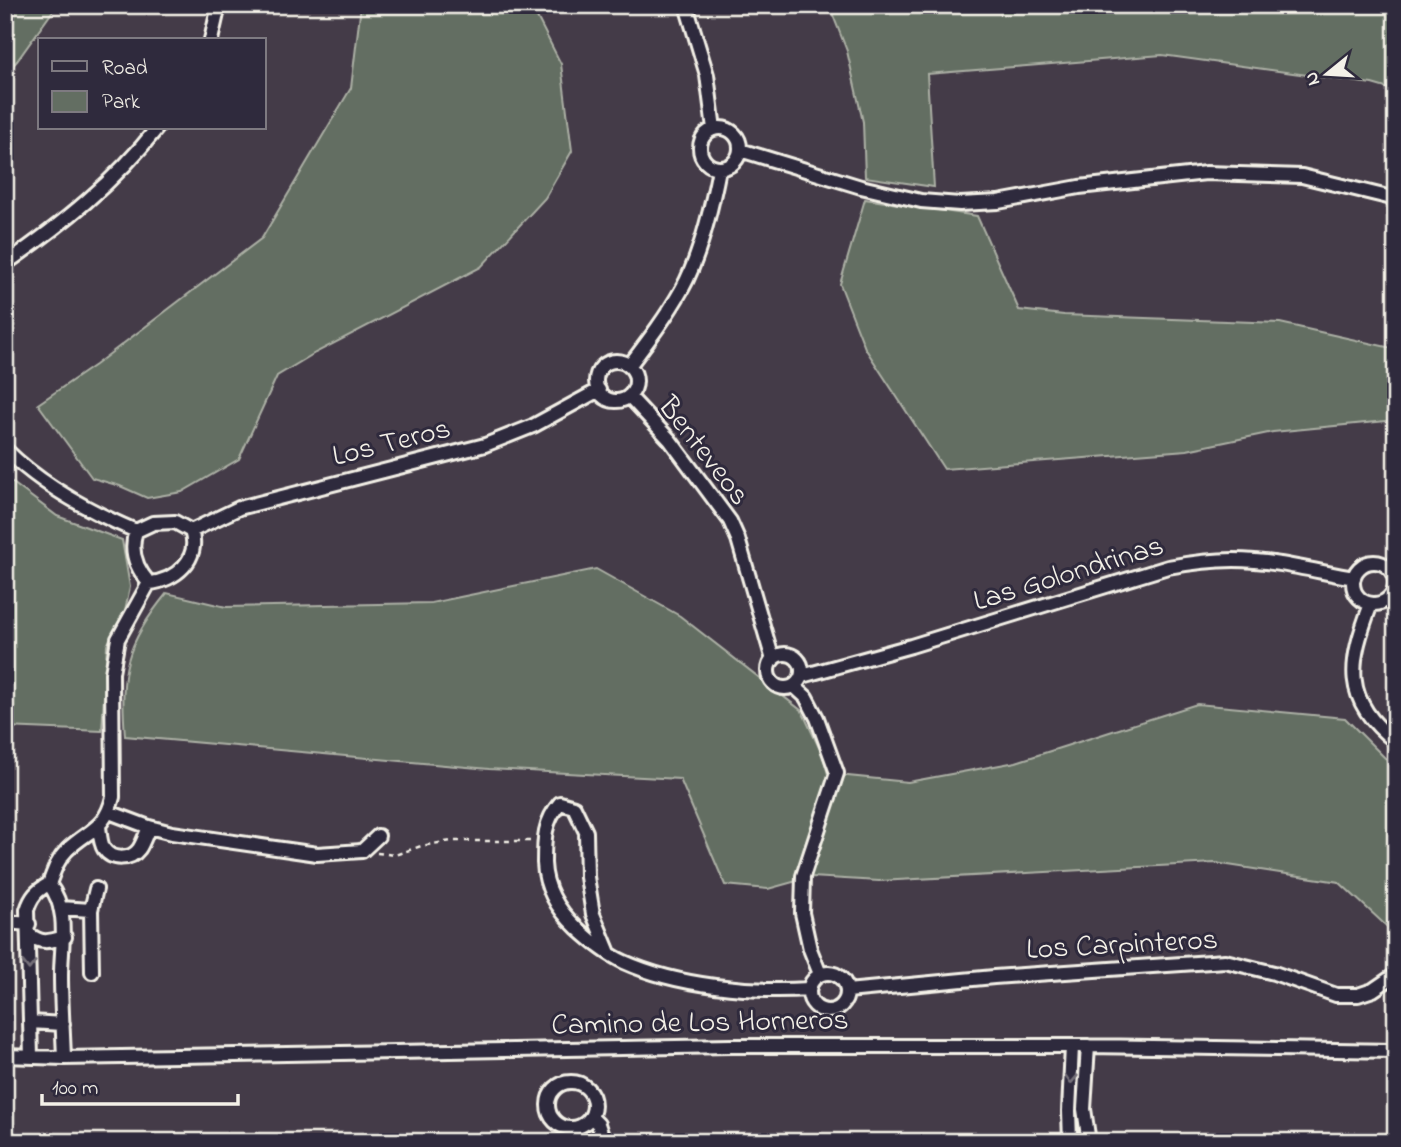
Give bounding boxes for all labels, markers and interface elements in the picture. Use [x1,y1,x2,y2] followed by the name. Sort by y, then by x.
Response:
[38,38,266,130] legend
[1292,38,1362,108] north arrow
[102,54,148,84] text: Road
[1298,68,1328,89] text: N
[102,88,141,118] text: Park
[645,387,760,516] street label: Benteveos
[328,408,455,480] street label: Los Teros
[968,525,1169,625] street label: Las Golondrinas
[1025,919,1219,973] street label: Los Carpinteros
[21,960,37,970] one-way arrow
[551,999,849,1049] street label: Camino de Los Horneros
[42,1063,238,1107] scale bar
[1063,1073,1078,1084] one-way arrow
[52,1074,98,1104] text: 100 m

